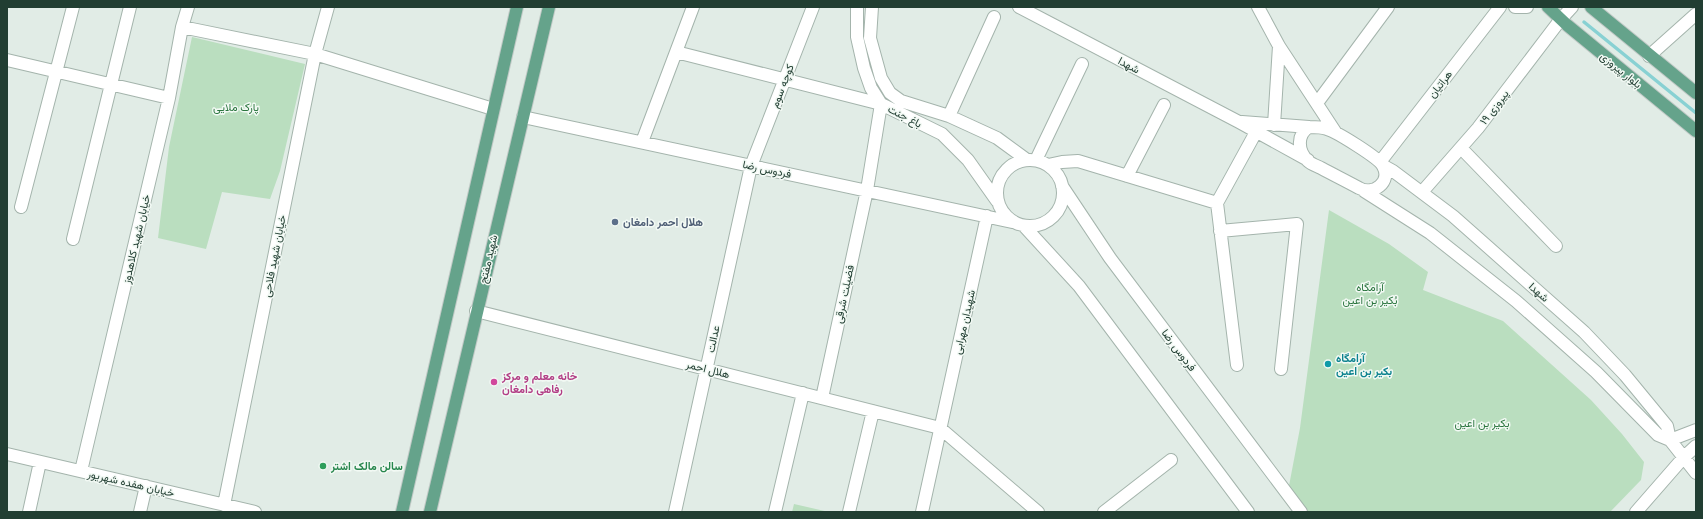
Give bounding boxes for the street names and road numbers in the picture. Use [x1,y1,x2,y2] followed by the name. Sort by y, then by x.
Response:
[1597,49,1645,92] street label: بلوار پیروزی
[1116,54,1143,77] street label: شهدا
[767,62,798,110] street label: کوچه سوم
[1425,67,1455,101] street label: هراتیان
[1476,87,1513,128] street label: پیروزی ۱۹
[885,101,924,131] street label: باغ جنت
[741,157,793,181] street label: فردوس رضا
[119,193,153,286] street label: خیابان شهید کلاهدوز
[259,214,289,298] street label: خیابان شهید فلاحی
[476,233,501,285] street label: شهید مفتح
[831,263,857,325] street label: فضیلت شرقی
[1526,279,1552,305] street label: شهدا
[950,288,978,356] street label: شهیدان مهرابی
[703,324,723,354] street label: عدالت
[1159,326,1199,374] street label: فردوس رضا
[684,357,732,381] street label: هلال احمر
[85,466,176,500] street label: خیابان هفده شهریور

